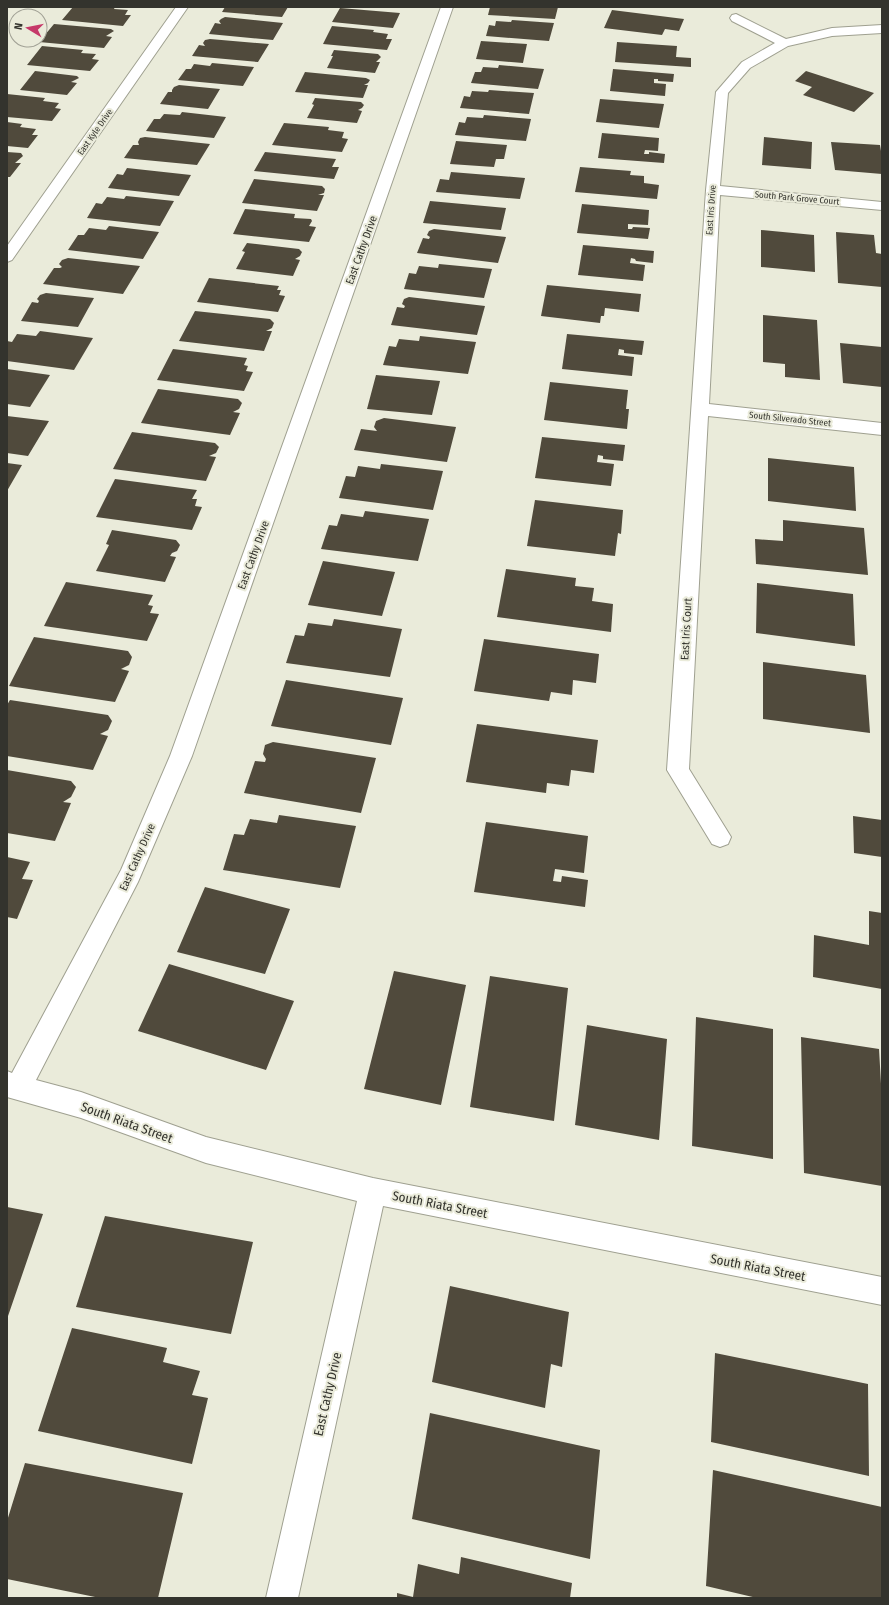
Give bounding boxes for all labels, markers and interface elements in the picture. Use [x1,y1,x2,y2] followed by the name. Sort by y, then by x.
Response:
[8,8,48,48] north arrow
[12,22,26,31] text: N
[75,107,115,157] street label: East Kyle Drive
[704,184,718,235] street label: East Iris Drive
[754,189,840,207] street label: South Park Grove Court
[343,214,380,286] street label: East Cathy Drive
[749,410,831,428] street label: South Silverado Street
[235,519,272,591] street label: East Cathy Drive
[678,597,695,660] street label: East Iris Court
[117,822,158,893] street label: East Cathy Drive
[79,1099,175,1146] street label: South Riata Street
[391,1188,489,1221] street label: South Riata Street
[709,1251,807,1284] street label: South Riata Street
[311,1351,344,1437] street label: East Cathy Drive

